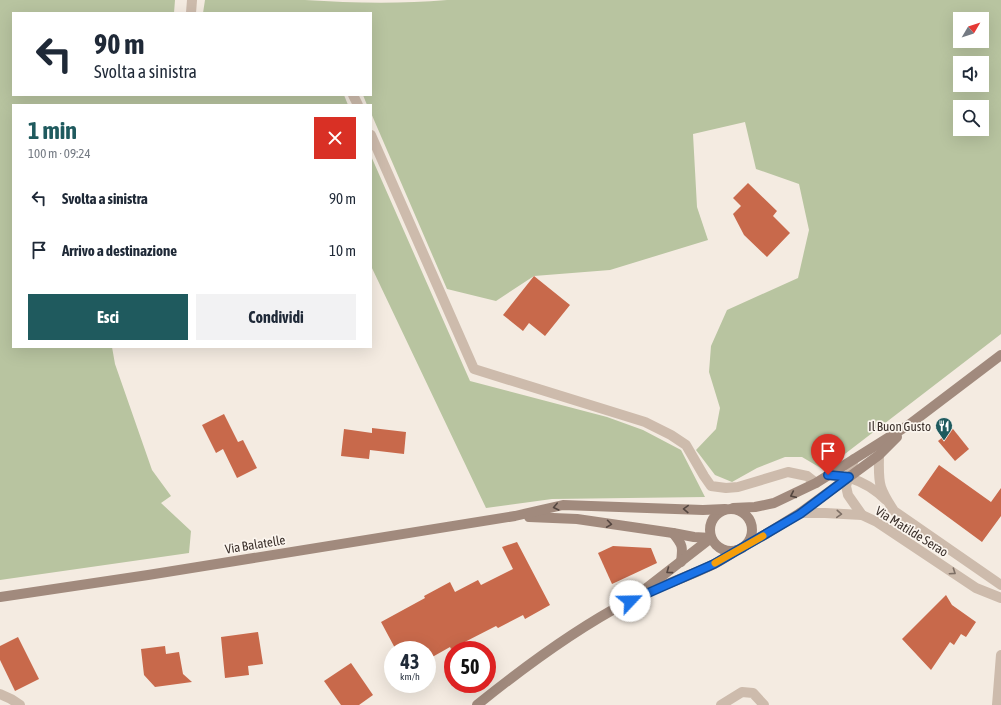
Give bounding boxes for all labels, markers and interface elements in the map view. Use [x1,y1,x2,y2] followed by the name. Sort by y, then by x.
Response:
[953,12,989,48] north arrow
[953,12,989,136] map controls
[28,28,80,80] icon: left
[94,28,144,60] text: 90 m
[953,56,989,92] button: sound
[94,61,197,82] text: Svolta a sinistra
[953,100,989,136] button: search
[28,117,77,144] text: 1 min
[314,117,356,159] button: close
[28,146,91,161] text: 100 m · 09:24
[28,187,50,209] icon: left
[62,190,148,207] text: Svolta a sinistra
[329,190,356,207] text: 90 m
[28,239,50,261] icon: arrive
[62,242,177,259] text: Arrivo a destinazione
[329,242,356,259] text: 10 m
[28,294,188,340] button: Esci
[196,294,356,340] button: Condividi
[934,416,954,441] restaurant icon: Il Buon Gusto
[868,419,931,434] place label: Il Buon Gusto
[811,434,845,475] pin
[817,440,839,462] icon: arrive
[789,490,797,498] one-way arrow
[553,502,560,510] one-way arrow
[873,503,951,560] street label: Via Matilde Serao
[683,505,689,514] one-way arrow
[836,509,842,518] one-way arrow
[606,519,612,528] one-way arrow
[224,532,287,557] street label: Via Balatelle
[667,566,674,573] one-way arrow
[948,567,955,574] one-way arrow
[609,580,651,622] position arrow
[444,641,496,693] speed limit sign: 50
[401,650,419,673] text: 43
[400,671,420,682] text: km/h

